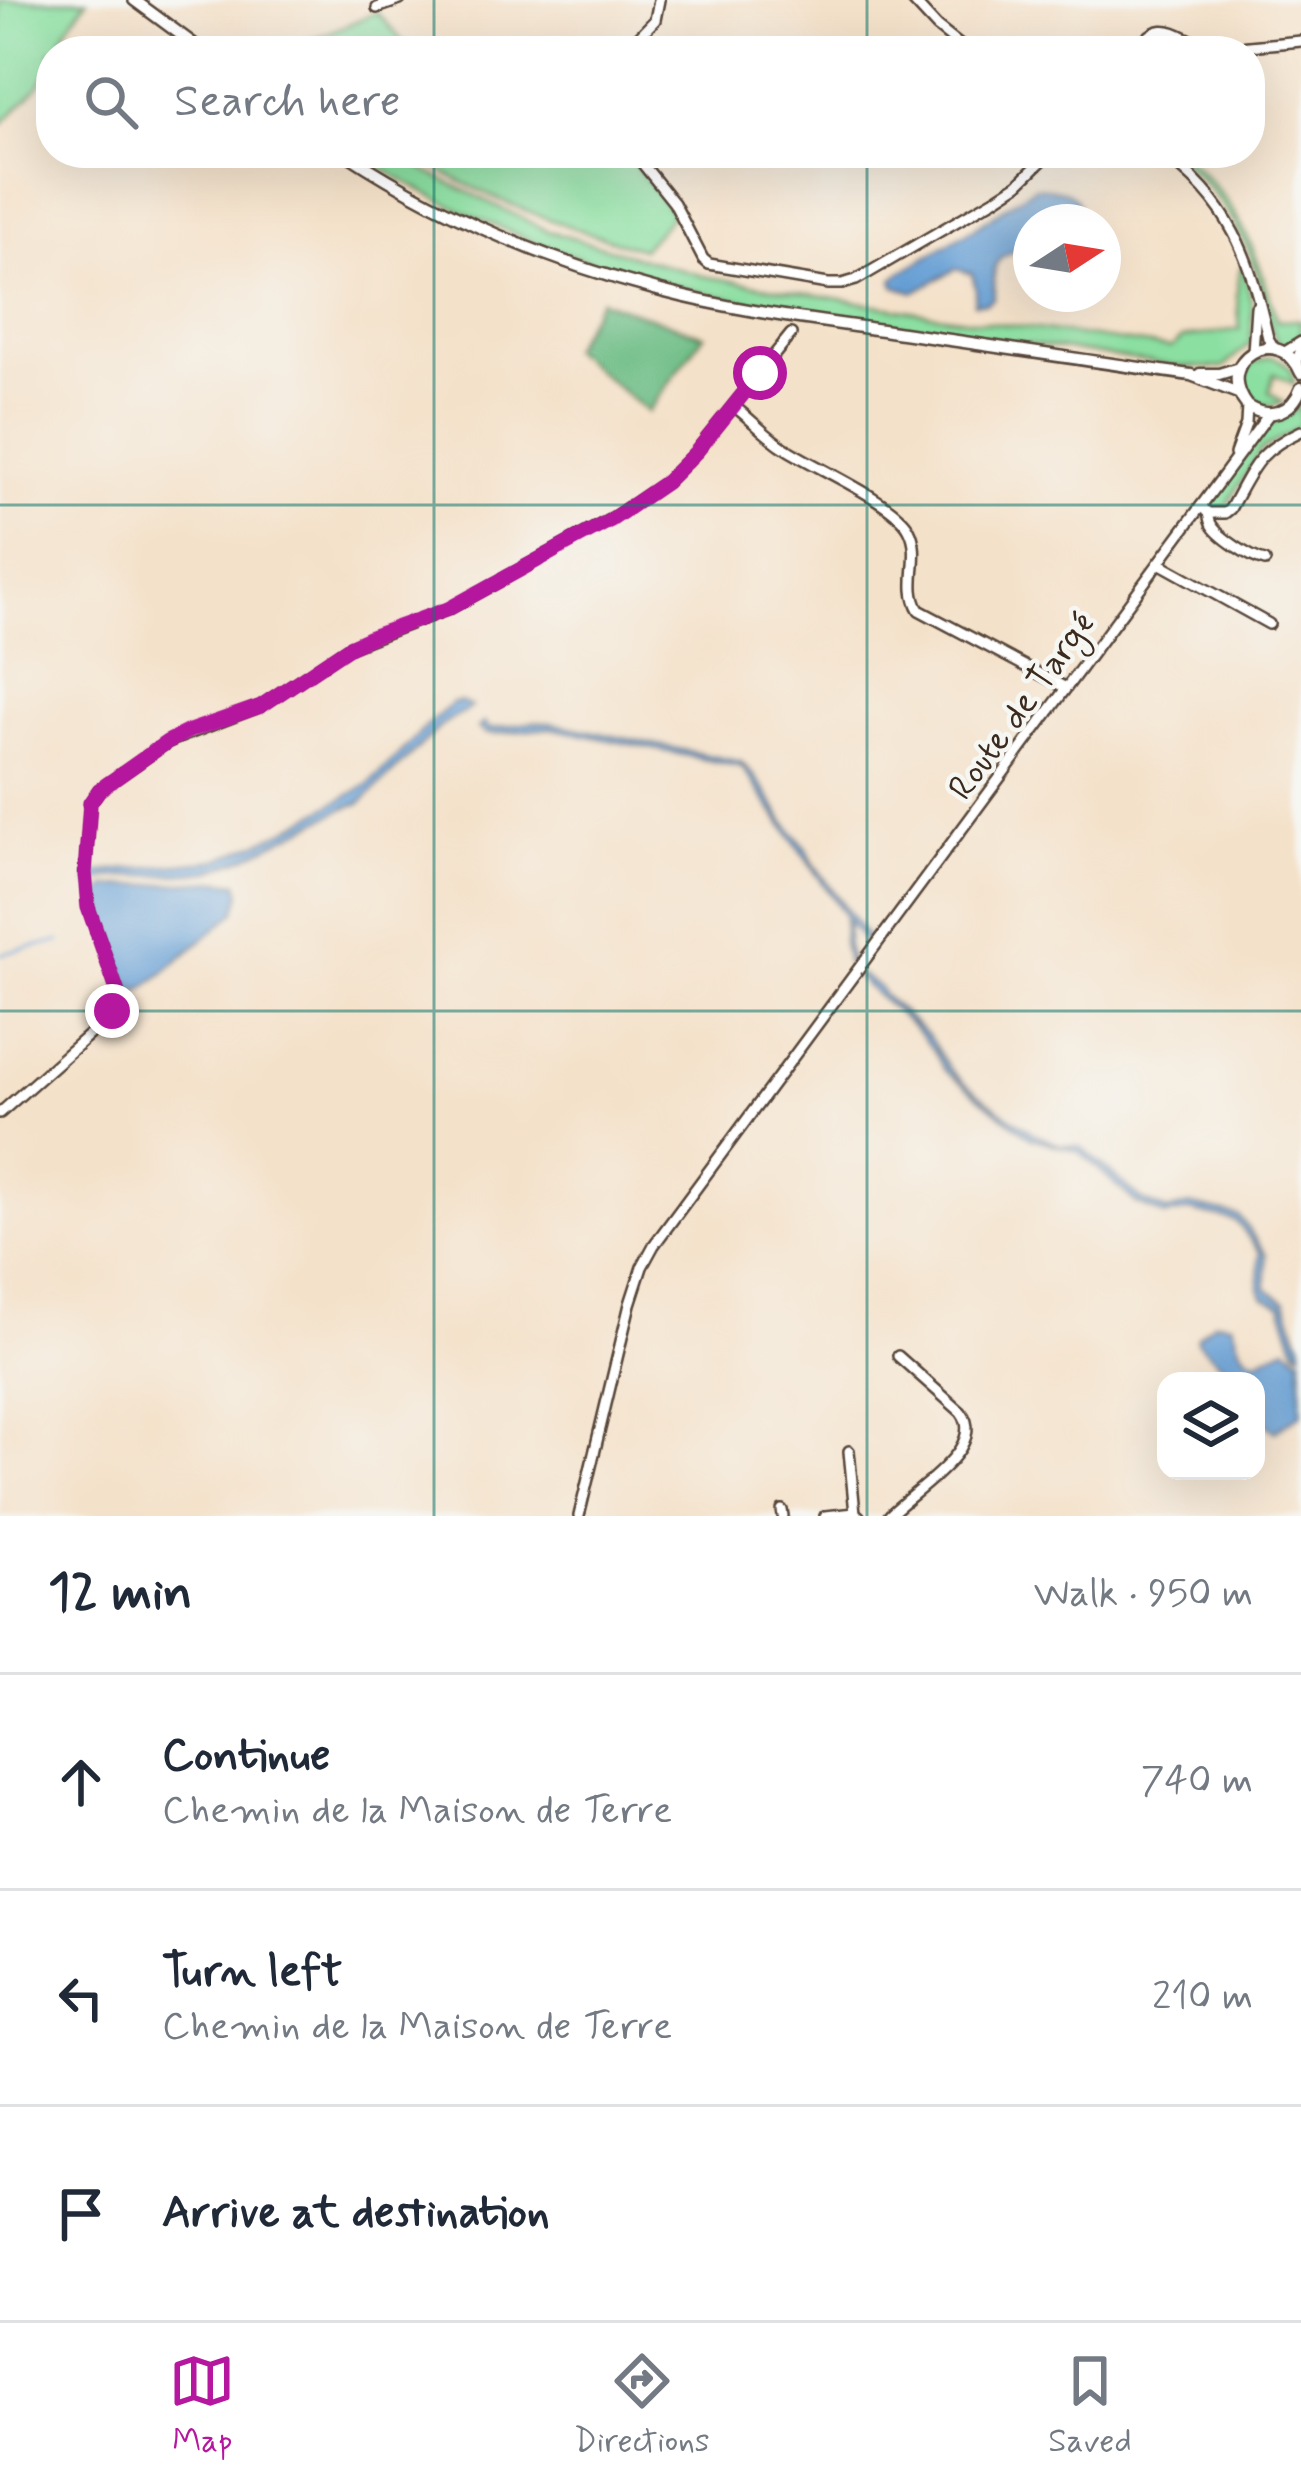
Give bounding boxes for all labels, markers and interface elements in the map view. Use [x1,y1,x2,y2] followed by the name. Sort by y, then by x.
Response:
[36,36,1265,168] search box
[78,69,144,135] icon: search
[174,73,401,132] text: Search here
[1013,204,1121,312] north arrow
[733,346,787,400] route start
[939,604,1109,812] street label: Route de Targé
[85,984,139,1038] route end
[1157,1372,1265,1480] map controls
[1157,1372,1265,1480] button: layers
[48,1561,192,1627] text: 12 min
[1034,1569,1253,1620] text: Walk · 950 m
[162,1727,330,1786] text: Continue
[48,1749,114,1815] icon: ahead
[1141,1756,1253,1807] text: 740 m
[162,1786,672,1837] text: Chemin de la Maison de Terre
[162,1943,342,2002] text: Turn left
[48,1965,114,2031] icon: left
[1152,1972,1253,2023] text: 210 m
[162,2002,672,2053] text: Chemin de la Maison de Terre
[48,2181,114,2247] icon: arrive
[162,2184,550,2243] text: Arrive at destination
[169,2348,235,2464] tab: Map
[574,2348,710,2464] tab: Directions
[1048,2348,1132,2464] tab: Saved

